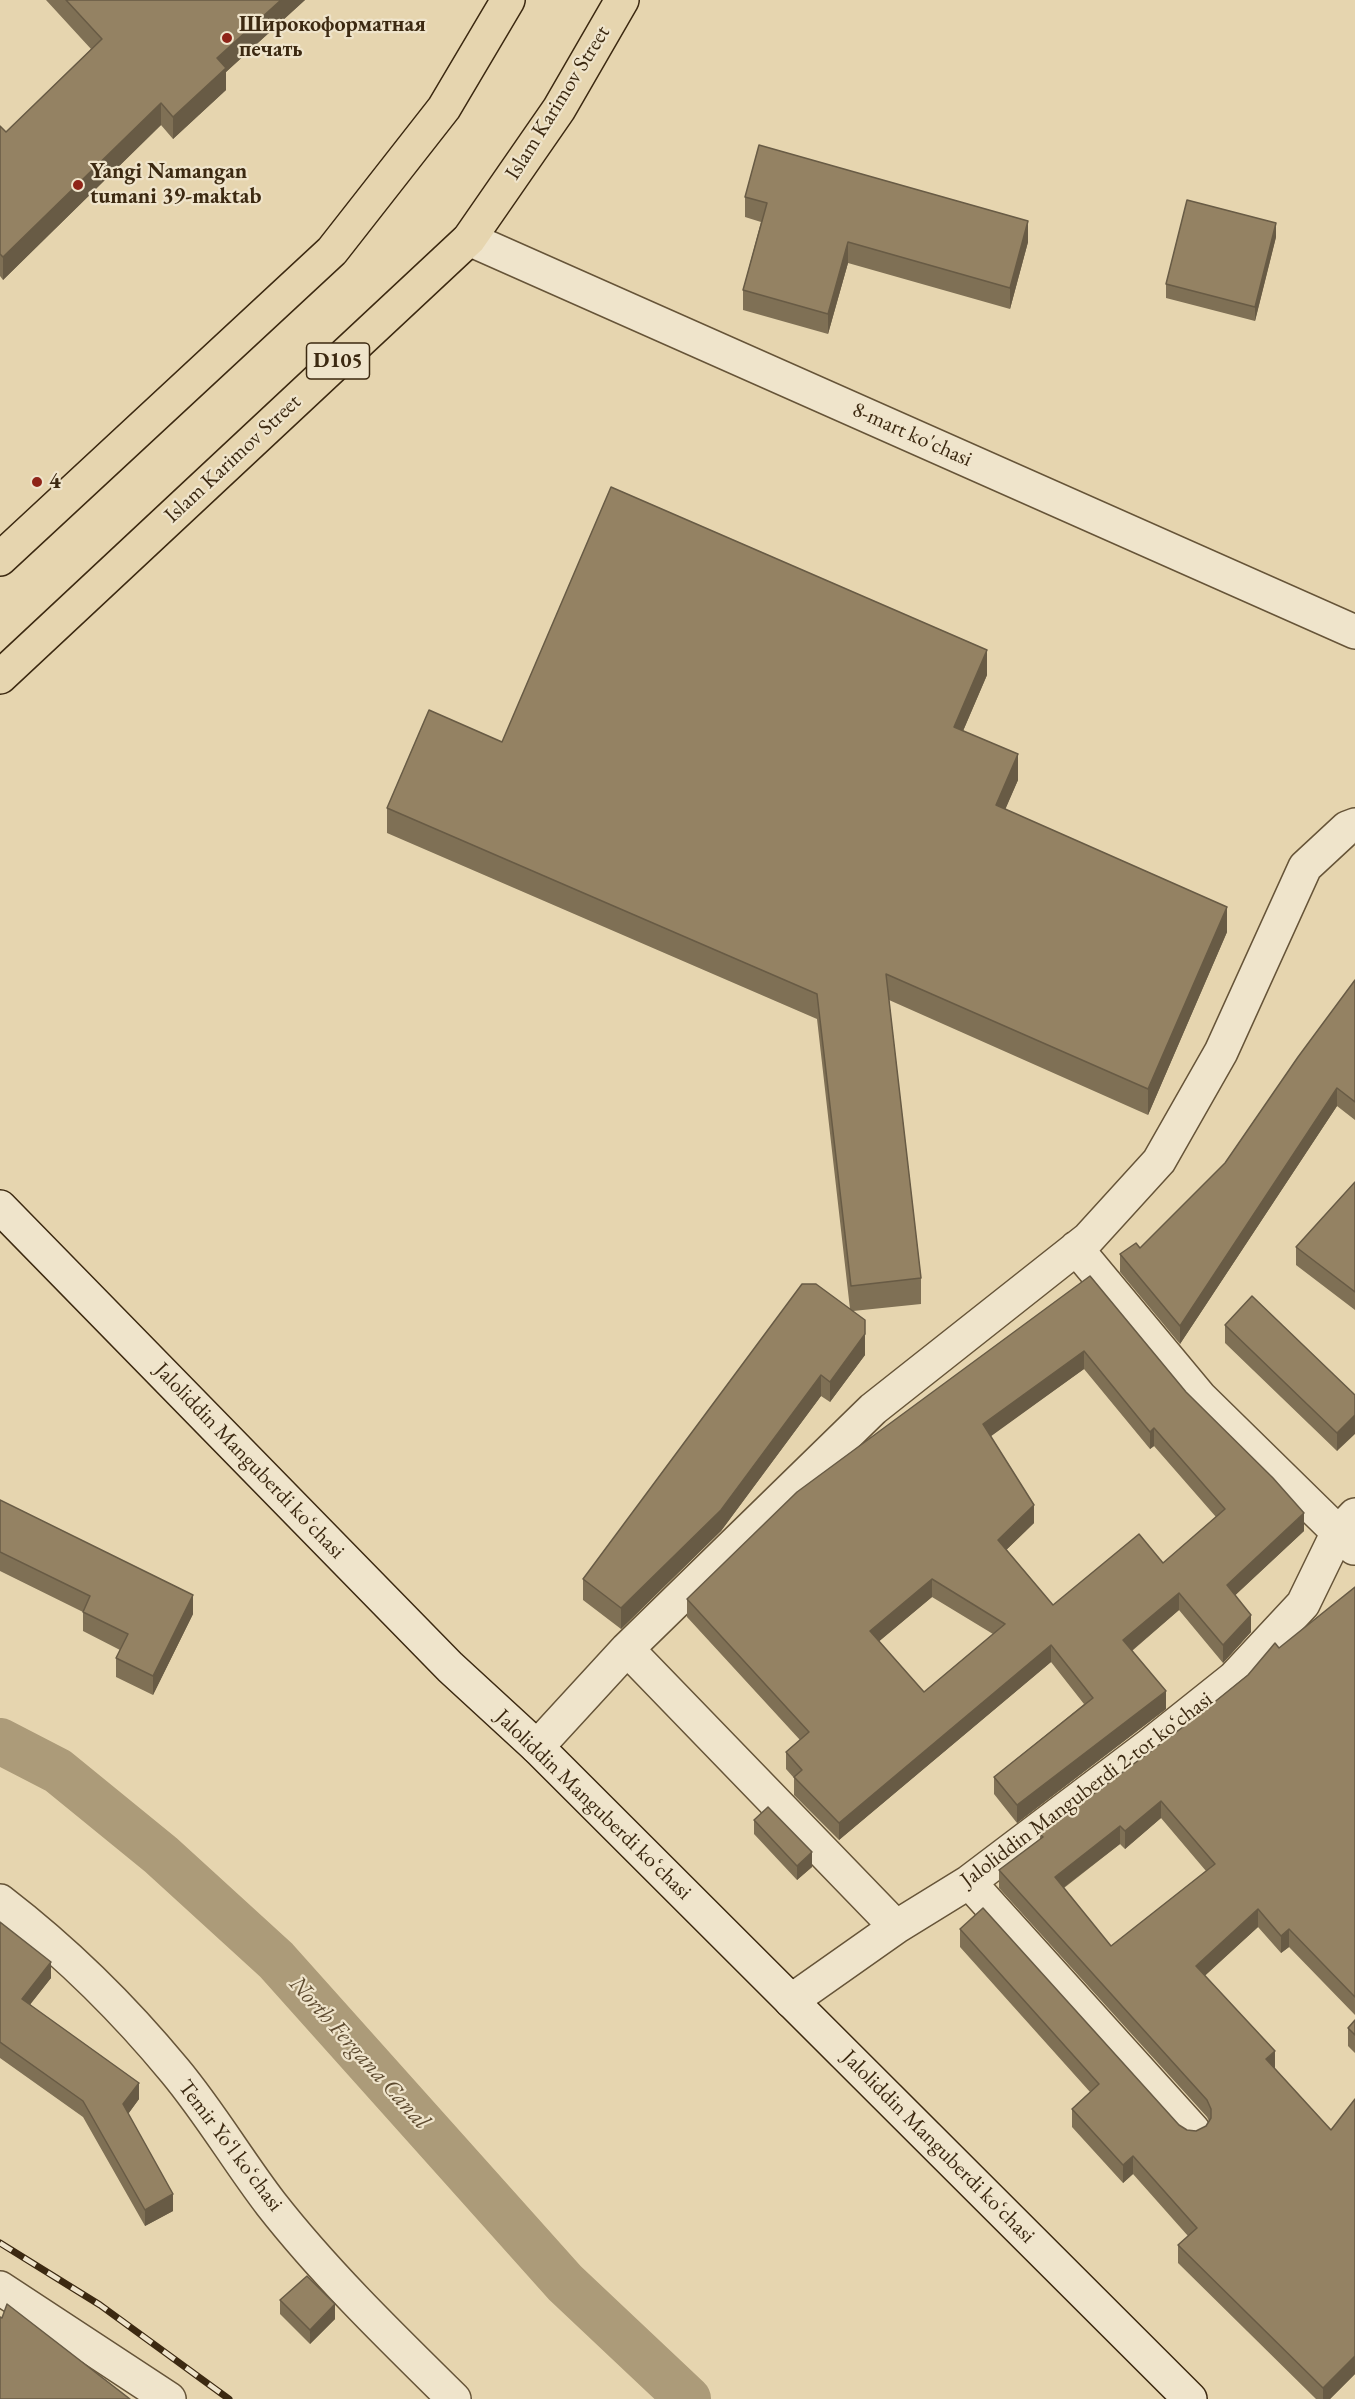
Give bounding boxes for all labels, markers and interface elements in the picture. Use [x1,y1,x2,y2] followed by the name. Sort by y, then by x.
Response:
[239,12,426,63] place label: Широкоформатная печать
[500,21,616,185] street label: Islam Karimov Street
[220,31,234,45] marker: Широкоформатная печать
[90,159,261,210] place label: Yangi Namangan tumani 39-maktab
[71,178,85,192] marker: Yangi Namangan tumani 39-maktab
[306,343,370,379] road number: D105
[159,389,307,529] street label: Islam Karimov Street
[848,397,976,473] street label: 8-mart ko'chasi
[49,469,61,495] place label: 4
[30,475,44,489] marker: 4
[148,1357,350,1565] street label: Jaloliddin Manguberdi koʻchasi
[956,1687,1218,1893] street label: Jaloliddin Manguberdi 2-tor koʻchasi
[489,1704,697,1906] street label: Jaloliddin Manguberdi koʻchasi
[283,1970,435,2136] water label: North Fergana Canal
[836,2045,1040,2249] street label: Jaloliddin Manguberdi koʻchasi
[172,2075,288,2217] street label: Temir Yoʻl koʻchasi

